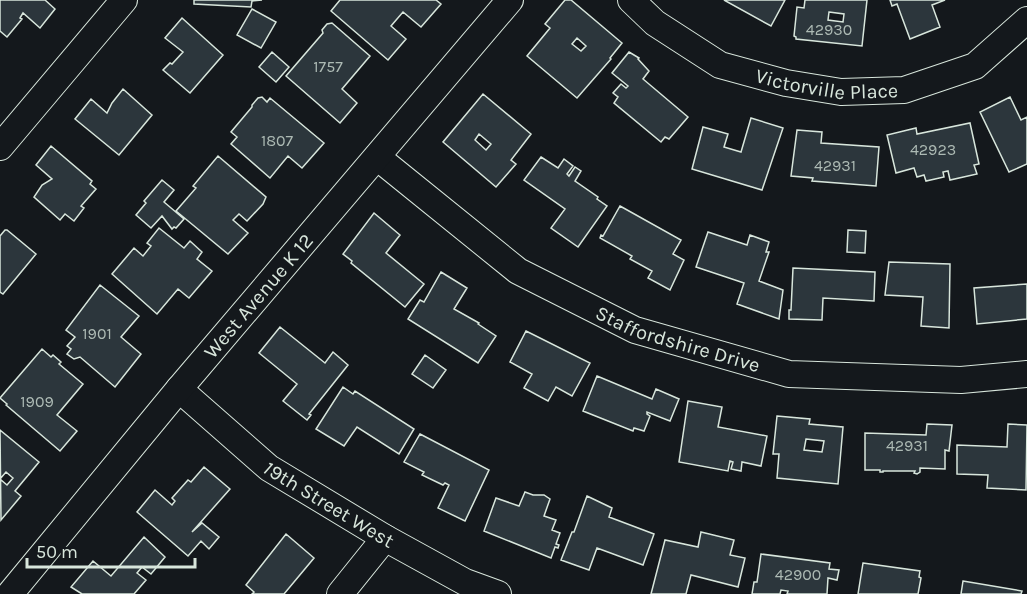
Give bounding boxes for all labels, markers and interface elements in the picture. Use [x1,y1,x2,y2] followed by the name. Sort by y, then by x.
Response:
[806,20,852,39] house number: 42930
[313,57,343,76] house number: 1757
[753,64,898,104] street label: Victorville Place
[261,131,294,150] house number: 1807
[910,140,956,159] house number: 42923
[814,156,856,175] house number: 42931
[199,229,318,363] street label: West Avenue K 12
[592,301,763,377] street label: Staffordshire Drive
[82,324,112,343] house number: 1901
[20,392,54,411] house number: 1909
[886,436,928,455] house number: 42931
[259,457,399,552] street label: 19th Street West
[27,531,195,569] scale bar
[36,541,78,563] text: 50 m
[775,565,821,584] house number: 42900

